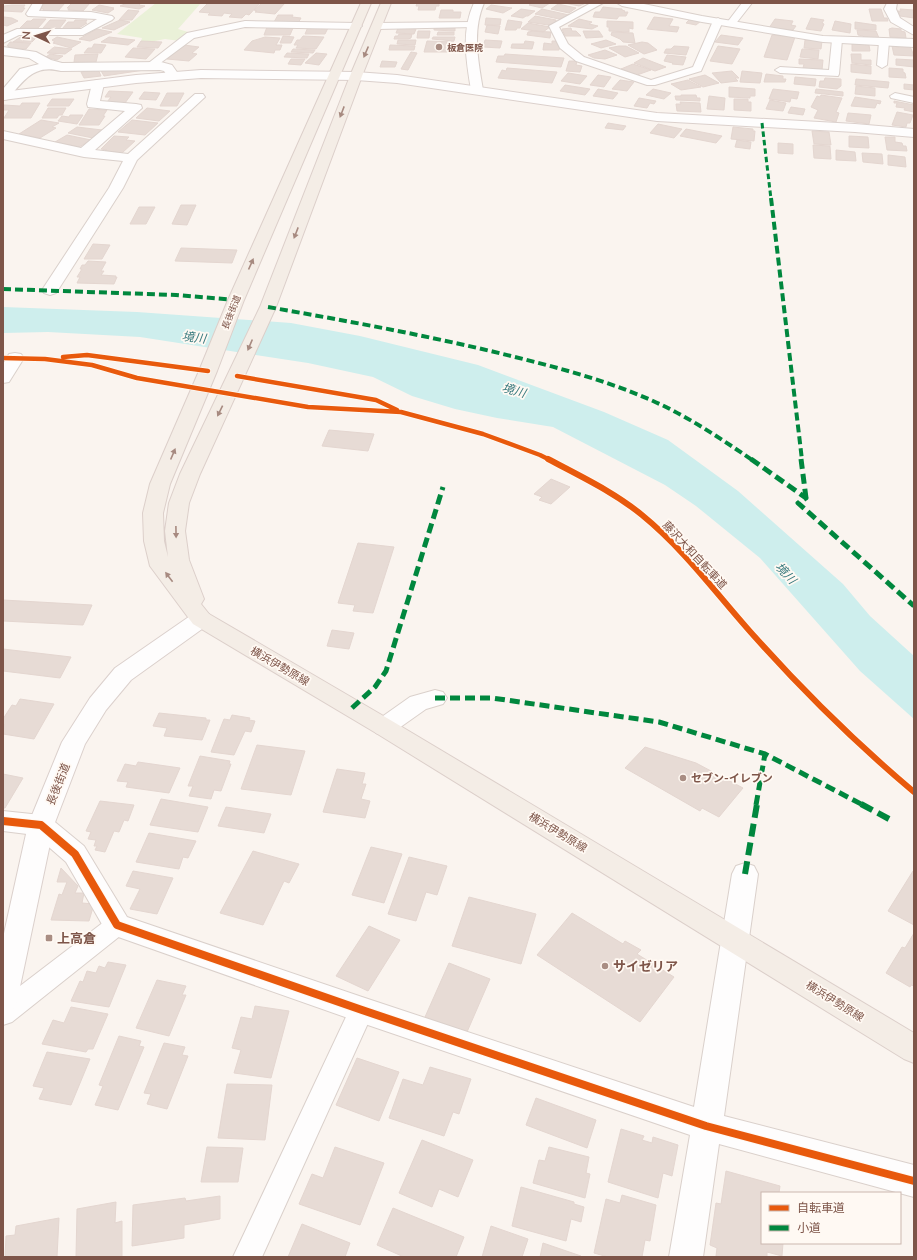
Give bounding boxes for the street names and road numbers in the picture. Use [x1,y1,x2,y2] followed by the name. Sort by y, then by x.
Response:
[219,293,243,331] street label: 長後街道
[660,518,730,592] street label: 藤沢大和自転車道
[248,643,312,689] street label: 横浜伊勢原線
[43,761,73,807] street label: 長後街道
[526,809,590,855] street label: 横浜伊勢原線
[803,978,867,1024] street label: 横浜伊勢原線

